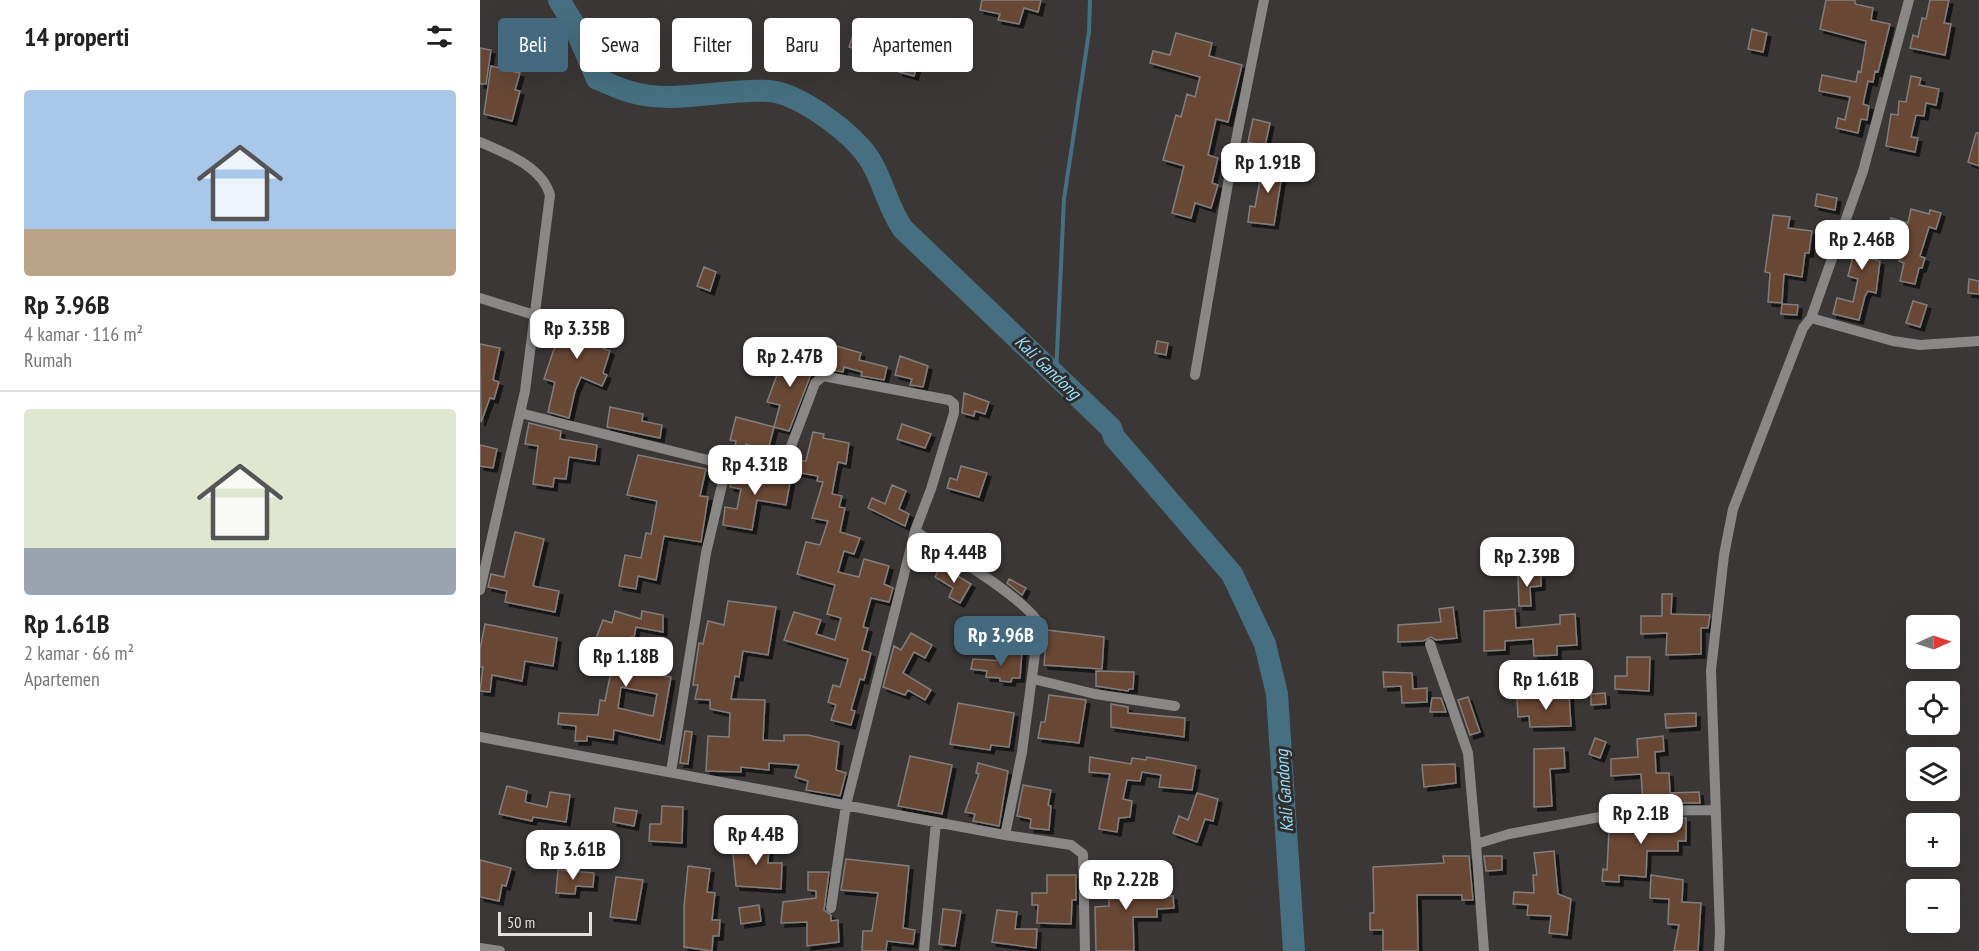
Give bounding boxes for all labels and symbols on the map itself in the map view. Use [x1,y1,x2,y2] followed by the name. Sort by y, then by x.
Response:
[1206,143,1330,194] pin: Rp 1.91B
[1800,220,1924,271] pin: Rp 2.46B
[515,309,639,360] pin: Rp 3.35B
[1010,330,1087,405] water label: Kali Gandong
[728,337,852,388] pin: Rp 2.47B
[693,445,817,496] pin: Rp 4.31B
[892,533,1016,584] pin: Rp 4.44B
[1465,537,1589,588] pin: Rp 2.39B
[1906,615,1960,669] north arrow
[939,616,1063,667] pin: Rp 3.96B
[564,637,688,688] pin: Rp 1.18B
[1484,660,1608,711] pin: Rp 1.61B
[1270,748,1298,833] water label: Kali Gandong
[1586,794,1696,845] pin: Rp 2.1B
[701,815,811,866] pin: Rp 4.4B
[511,830,635,881] pin: Rp 3.61B
[1064,860,1188,911] pin: Rp 2.22B
[498,909,592,936] scale bar

